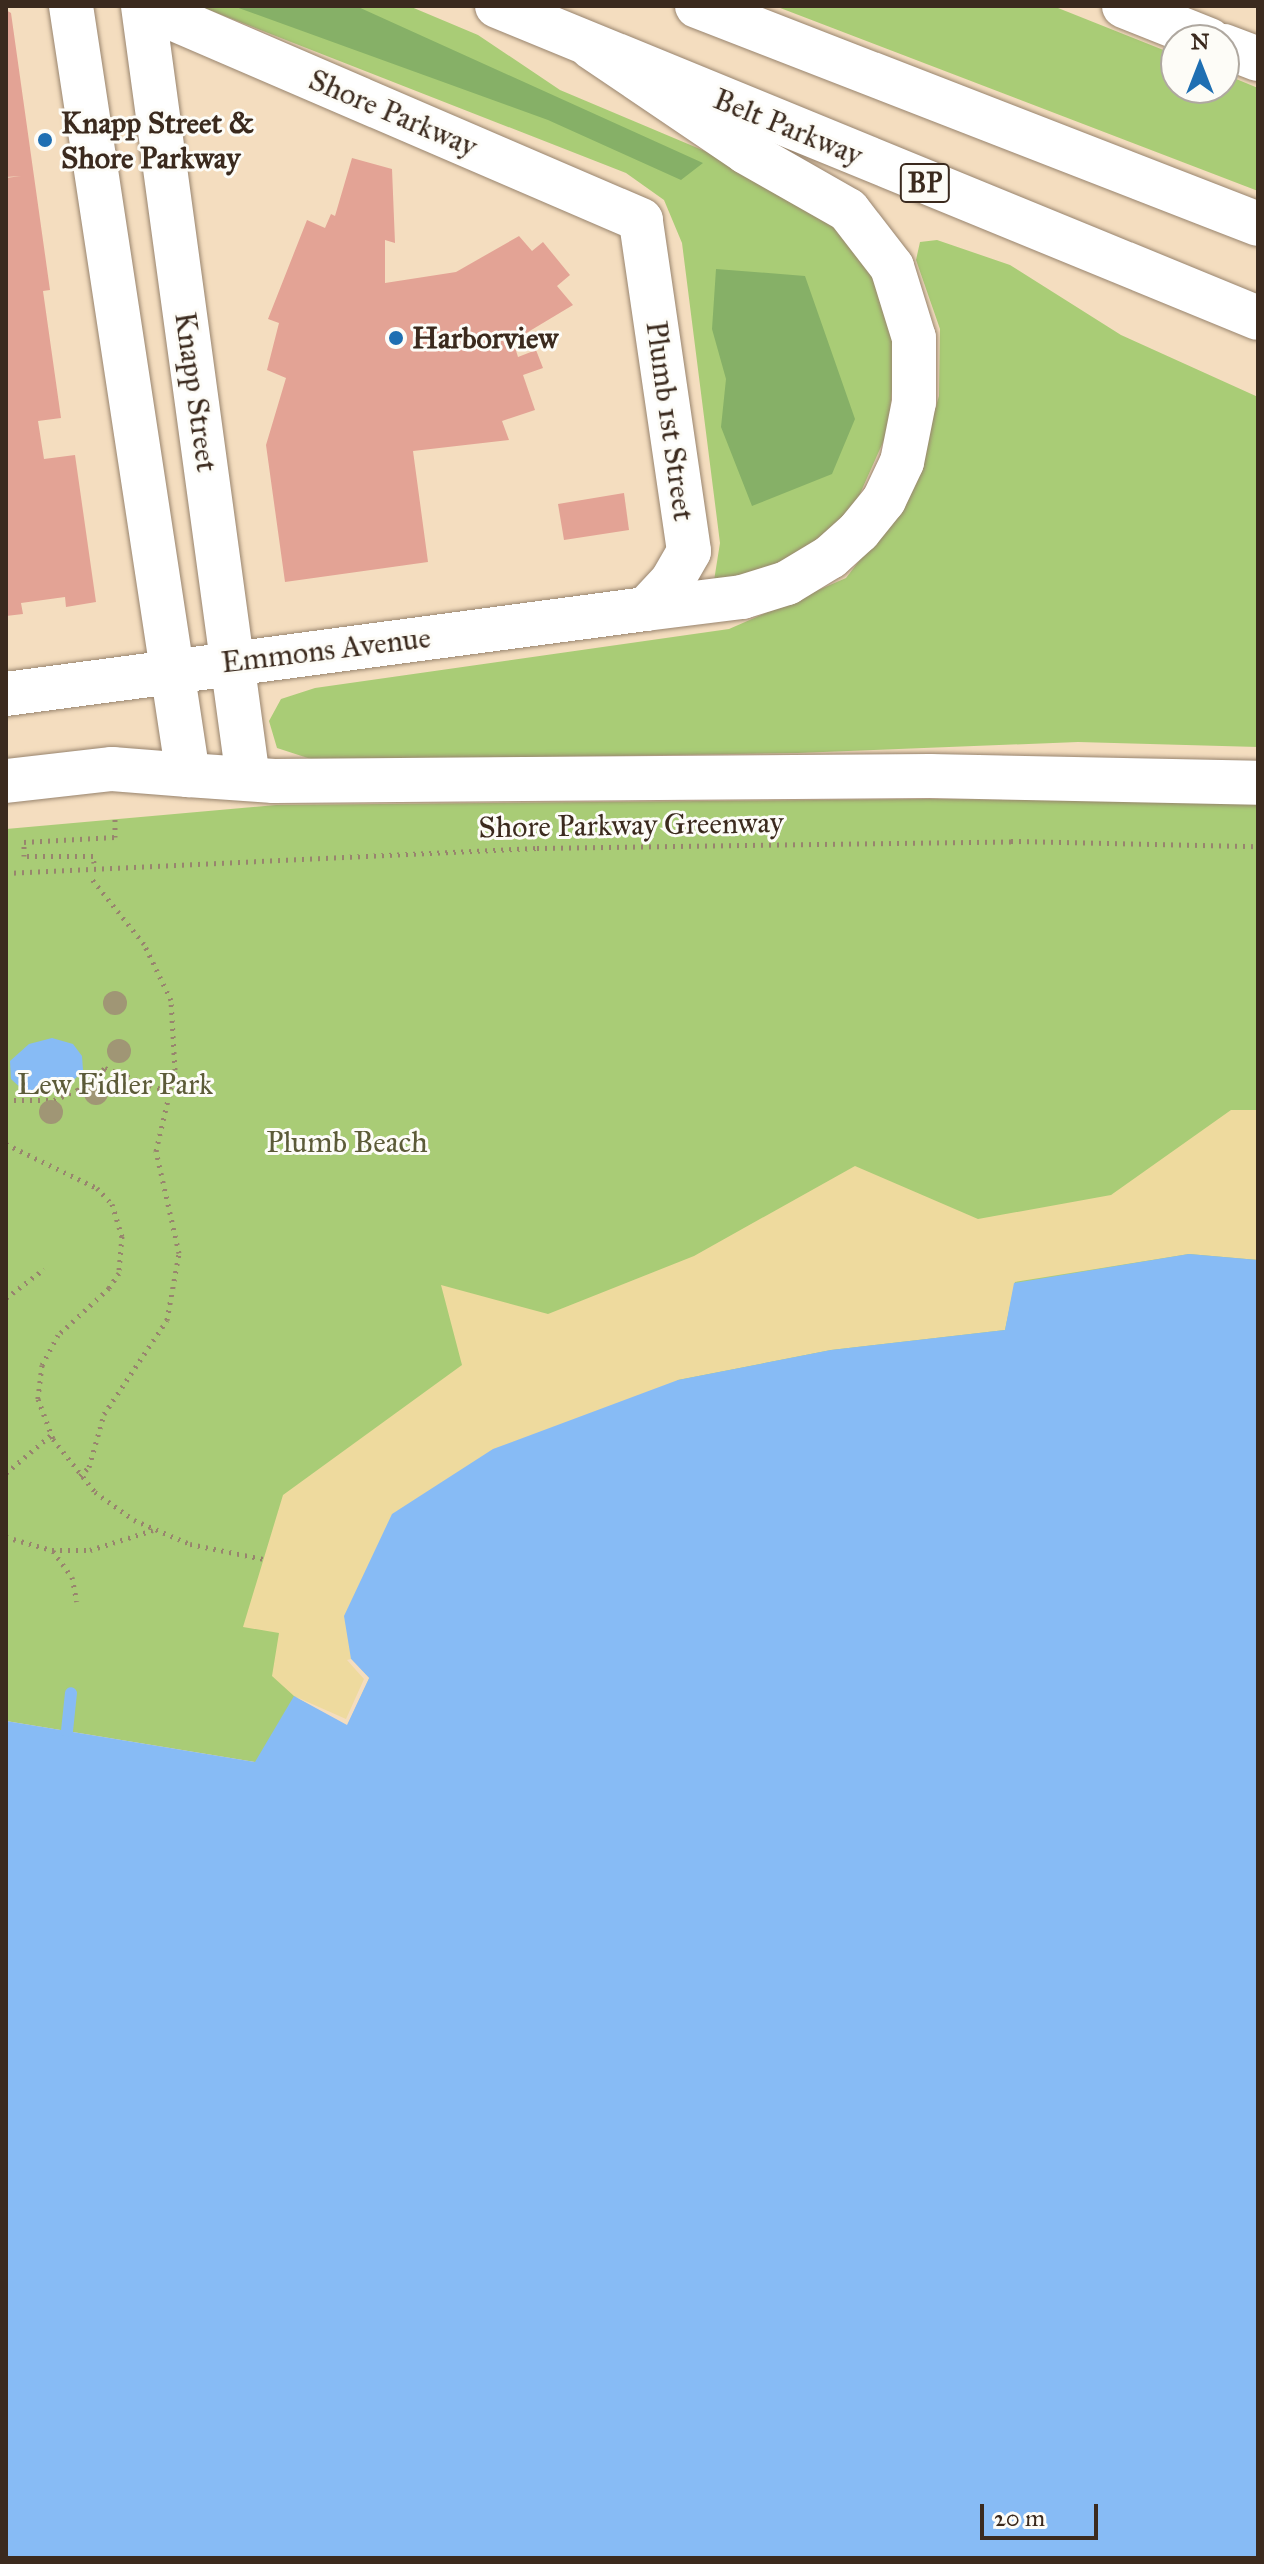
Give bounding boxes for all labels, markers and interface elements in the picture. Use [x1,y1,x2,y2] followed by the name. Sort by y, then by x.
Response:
[1160,24,1240,104] north arrow
[1191,28,1209,55] text: N
[303,61,483,165] street label: Shore Parkway
[708,81,868,173] street label: Belt Parkway
[61,105,254,176] place label: Knapp Street & Shore Parkway
[36,131,54,149] marker: Knapp Street & Shore Parkway
[899,159,951,207] road number: BP
[167,310,225,474] street label: Knapp Street
[638,319,702,523] street label: Plumb 1st Street
[412,320,558,356] place label: Harborview
[387,329,405,347] marker: Harborview
[219,619,433,681] street label: Emmons Avenue
[478,804,784,846] street label: Shore Parkway Greenway
[17,1066,213,1102] park label: Lew Fidler Park
[266,1124,428,1160] park label: Plumb Beach
[984,2488,1102,2538] scale bar
[994,2503,1045,2533] text: 20 m

